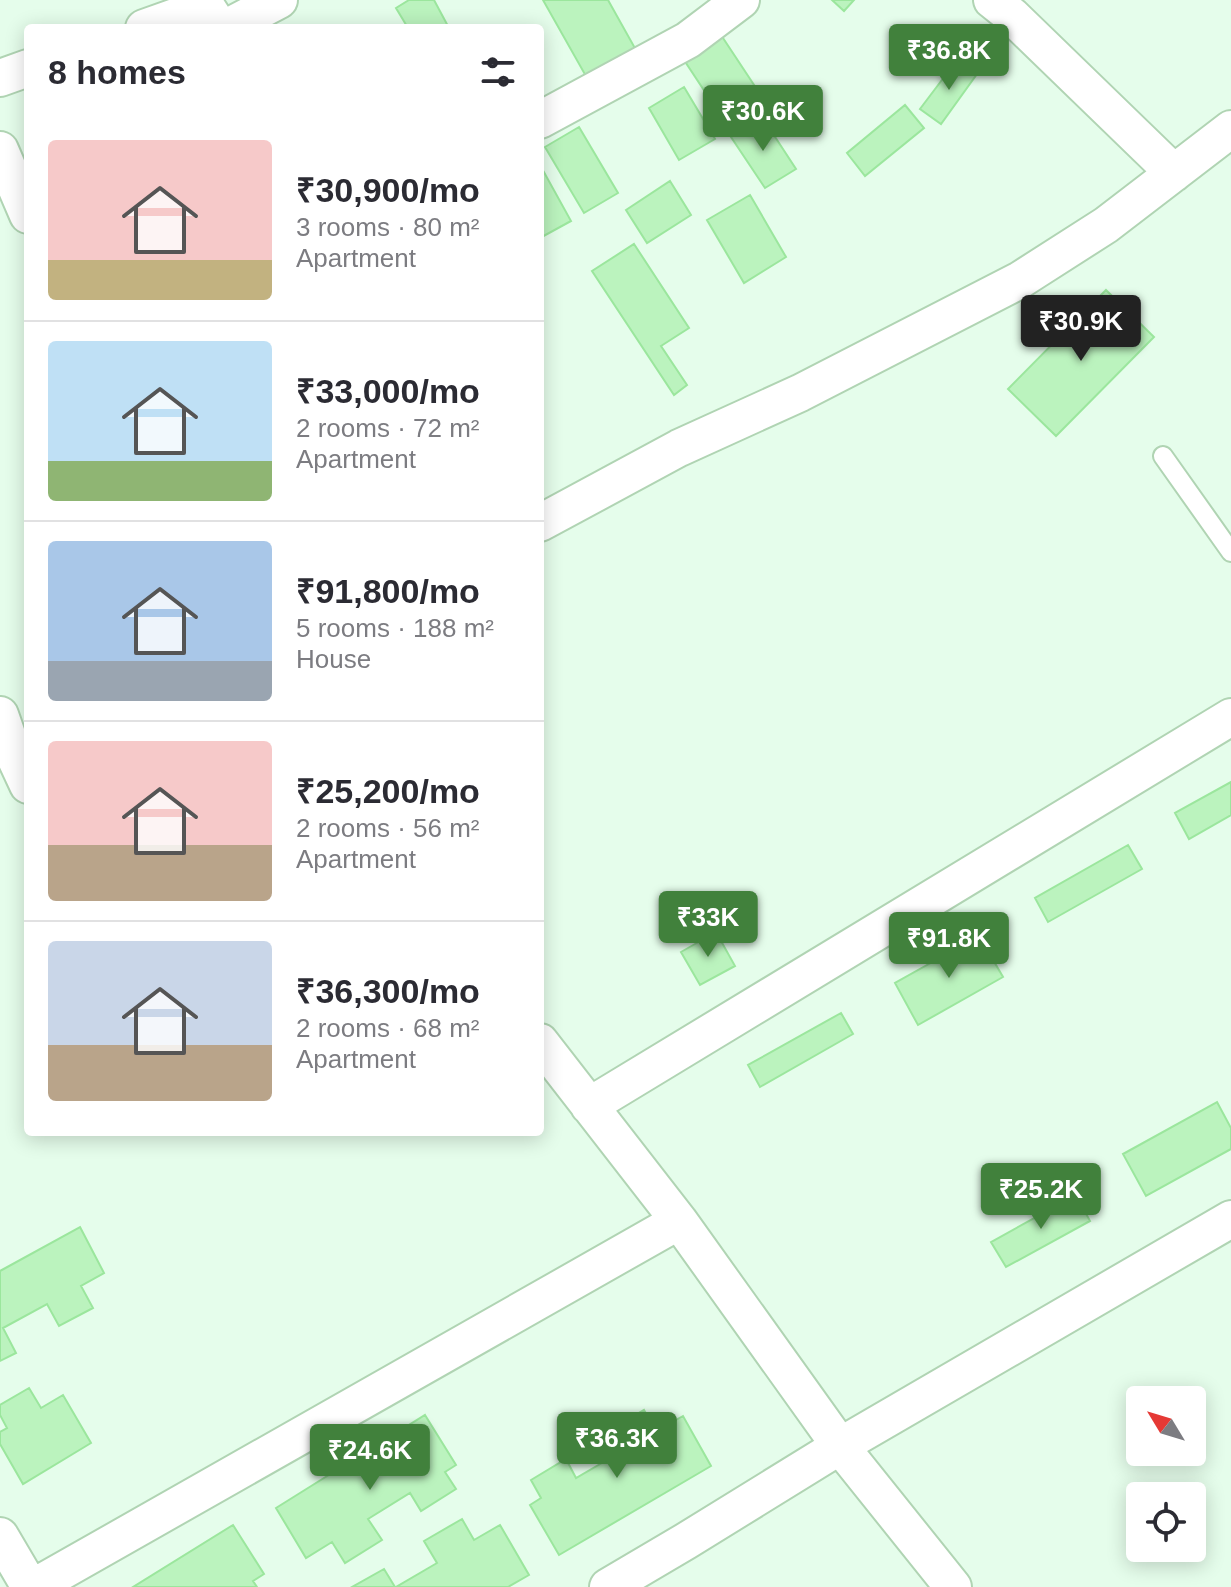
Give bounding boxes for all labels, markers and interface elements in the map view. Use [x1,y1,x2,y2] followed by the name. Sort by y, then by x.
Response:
[884,24,1014,92] pin: ₹36.8K
[907,35,991,65] text: ₹36.8K
[476,50,520,94] icon: filters
[48,53,186,91] text: 8 homes
[698,85,828,153] pin: ₹30.6K
[721,96,805,126] text: ₹30.6K
[296,171,480,209] text: ₹30,900/mo
[112,172,208,268] icon: home
[296,212,480,242] text: 3 rooms · 80 m²
[296,243,416,273] text: Apartment
[1016,295,1146,363] pin: ₹30.9K
[1039,306,1123,336] text: ₹30.9K
[296,372,480,410] text: ₹33,000/mo
[112,373,208,469] icon: home
[296,413,480,443] text: 2 rooms · 72 m²
[296,444,416,474] text: Apartment
[296,572,480,610] text: ₹91,800/mo
[112,573,208,669] icon: home
[296,613,494,643] text: 5 rooms · 188 m²
[296,644,371,674] text: House
[296,772,480,810] text: ₹25,200/mo
[112,773,208,869] icon: home
[296,813,480,843] text: 2 rooms · 56 m²
[296,844,416,874] text: Apartment
[661,891,755,959] pin: ₹33K
[677,902,739,932] text: ₹33K
[884,912,1014,980] pin: ₹91.8K
[907,923,991,953] text: ₹91.8K
[296,972,480,1010] text: ₹36,300/mo
[112,973,208,1069] icon: home
[296,1013,480,1043] text: 2 rooms · 68 m²
[296,1044,416,1074] text: Apartment
[976,1163,1106,1231] pin: ₹25.2K
[999,1174,1083,1204] text: ₹25.2K
[1126,1386,1206,1466] north arrow
[1126,1386,1206,1562] map controls
[552,1412,682,1480] pin: ₹36.3K
[575,1423,659,1453] text: ₹36.3K
[305,1424,435,1492] pin: ₹24.6K
[328,1435,412,1465] text: ₹24.6K
[1126,1482,1206,1562] button: locate

